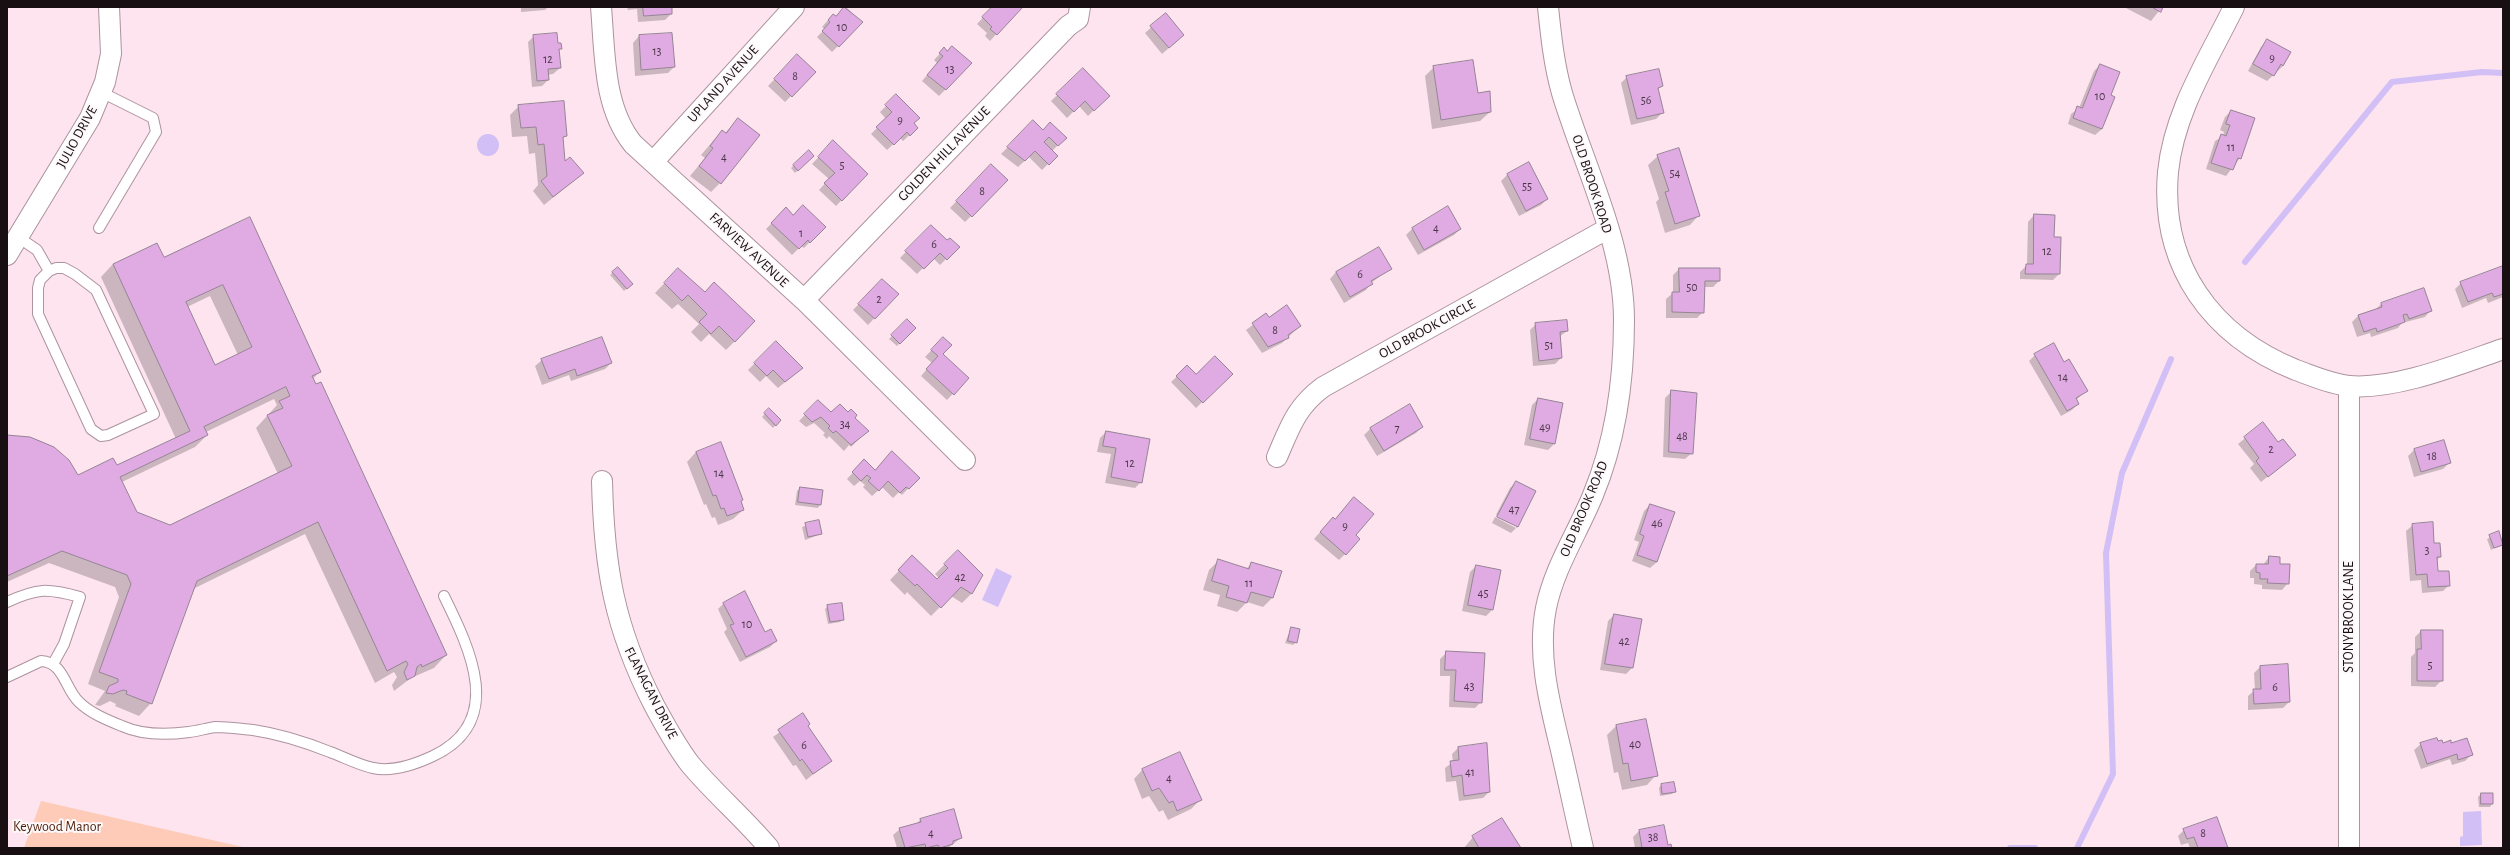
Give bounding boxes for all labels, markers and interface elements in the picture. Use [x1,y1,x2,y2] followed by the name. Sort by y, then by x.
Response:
[837,20,847,34] house number: 10
[684,42,762,126] street label: UPLAND AVENUE
[652,44,662,58] house number: 13
[2269,51,2275,65] house number: 9
[543,52,553,66] house number: 12
[945,62,955,76] house number: 13
[792,69,798,83] house number: 8
[2095,89,2105,103] house number: 10
[1641,93,1651,107] house number: 56
[53,103,101,171] street label: JULIO DRIVE
[894,103,994,205] street label: GOLDEN HILL AVENUE
[897,113,903,127] house number: 9
[1568,133,1616,235] street label: OLD BROOK ROAD
[2227,140,2235,154] house number: 11
[721,150,727,164] house number: 4
[839,158,845,172] house number: 5
[1670,166,1680,180] house number: 54
[1522,179,1532,193] house number: 55
[979,184,985,198] house number: 8
[706,209,792,291] street label: FARVIEW AVENUE
[1433,221,1439,235] house number: 4
[799,226,803,240] house number: 1
[931,237,937,251] house number: 6
[2042,244,2052,258] house number: 12
[1357,267,1363,281] house number: 6
[1686,280,1698,294] house number: 50
[876,292,882,306] house number: 2
[1376,296,1478,362] street label: OLD BROOK CIRCLE
[1272,323,1278,337] house number: 8
[1544,338,1554,352] house number: 51
[2058,370,2068,384] house number: 14
[840,417,850,431] house number: 34
[1539,420,1551,434] house number: 49
[1394,421,1400,435] house number: 7
[1676,429,1688,443] house number: 48
[2268,442,2274,456] house number: 2
[2427,449,2437,463] house number: 18
[1125,456,1135,470] house number: 12
[1556,459,1612,559] street label: OLD BROOK ROAD
[714,466,724,480] house number: 14
[1509,502,1519,516] house number: 47
[1651,516,1663,530] house number: 46
[1342,519,1348,533] house number: 9
[2425,543,2429,557] house number: 3
[2341,561,2357,673] street label: STONYBROOK LANE
[954,570,966,584] house number: 42
[1245,576,1253,590] house number: 11
[1478,586,1488,600] house number: 45
[742,617,752,631] house number: 10
[1618,634,1630,648] house number: 42
[621,644,681,742] street label: FLANAGAN DRIVE
[2427,658,2433,672] house number: 5
[1464,679,1474,693] house number: 43
[2272,680,2278,694] house number: 6
[1629,737,1641,751] house number: 40
[801,738,807,752] house number: 6
[1465,765,1475,779] house number: 41
[1166,771,1172,785] house number: 4
[13,819,101,835] park label: Keywood Manor
[928,826,934,840] house number: 4
[2200,826,2206,840] house number: 8
[1648,830,1658,844] house number: 38

